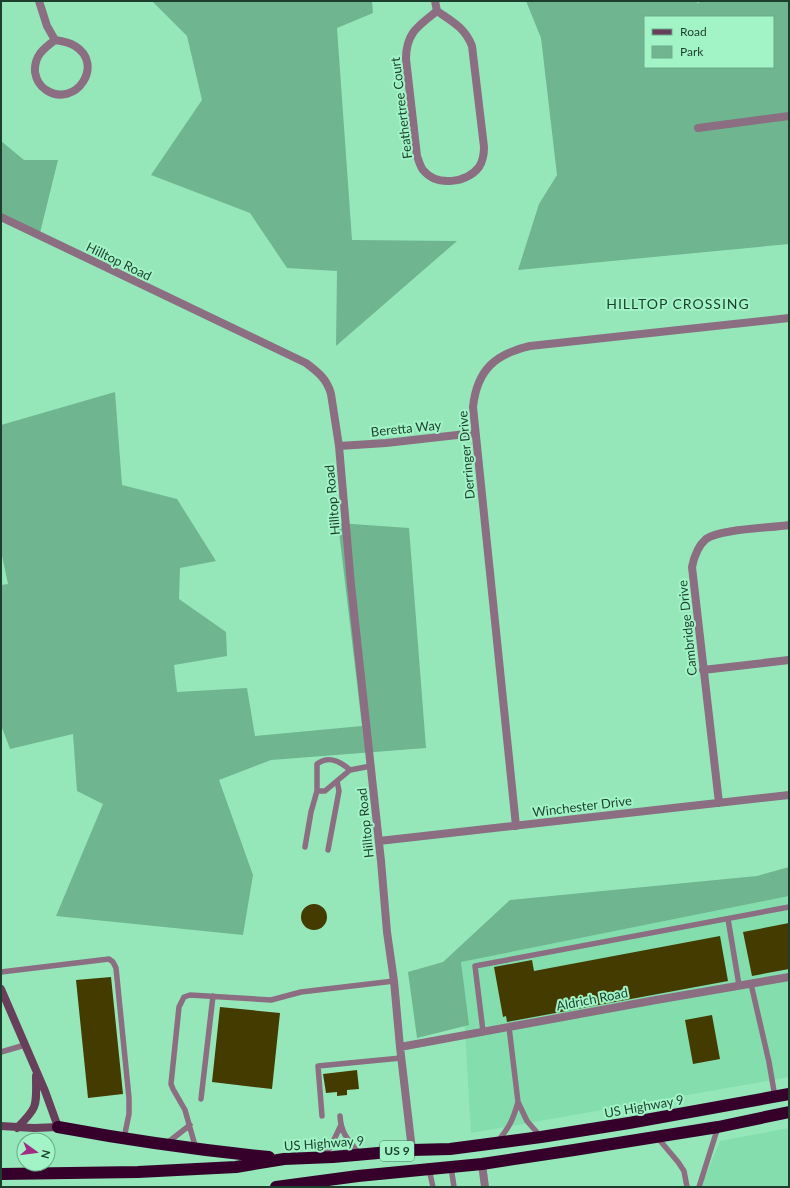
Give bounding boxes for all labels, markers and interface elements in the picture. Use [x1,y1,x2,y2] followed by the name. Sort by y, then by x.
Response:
[644,16,774,68] legend
[680,24,707,39] text: Road
[680,44,704,59] text: Park
[387,56,415,160] street label: Feathertree Court
[84,238,154,284] street label: Hilltop Road
[606,295,750,312] district label: HILLTOP CROSSING
[454,410,478,500] street label: Derringer Drive
[370,416,442,440] street label: Beretta Way
[321,464,343,536] street label: Hilltop Road
[674,579,700,677] street label: Cambridge Drive
[353,787,377,859] street label: Hilltop Road
[531,792,633,820] street label: Winchester Drive
[555,984,629,1014] street label: Aldrich Road
[603,1091,685,1121] street label: US Highway 9
[16,1132,56,1172] north arrow
[283,1132,365,1154] street label: US Highway 9
[380,1141,414,1161] road number: US 9
[39,1149,54,1160] text: N

